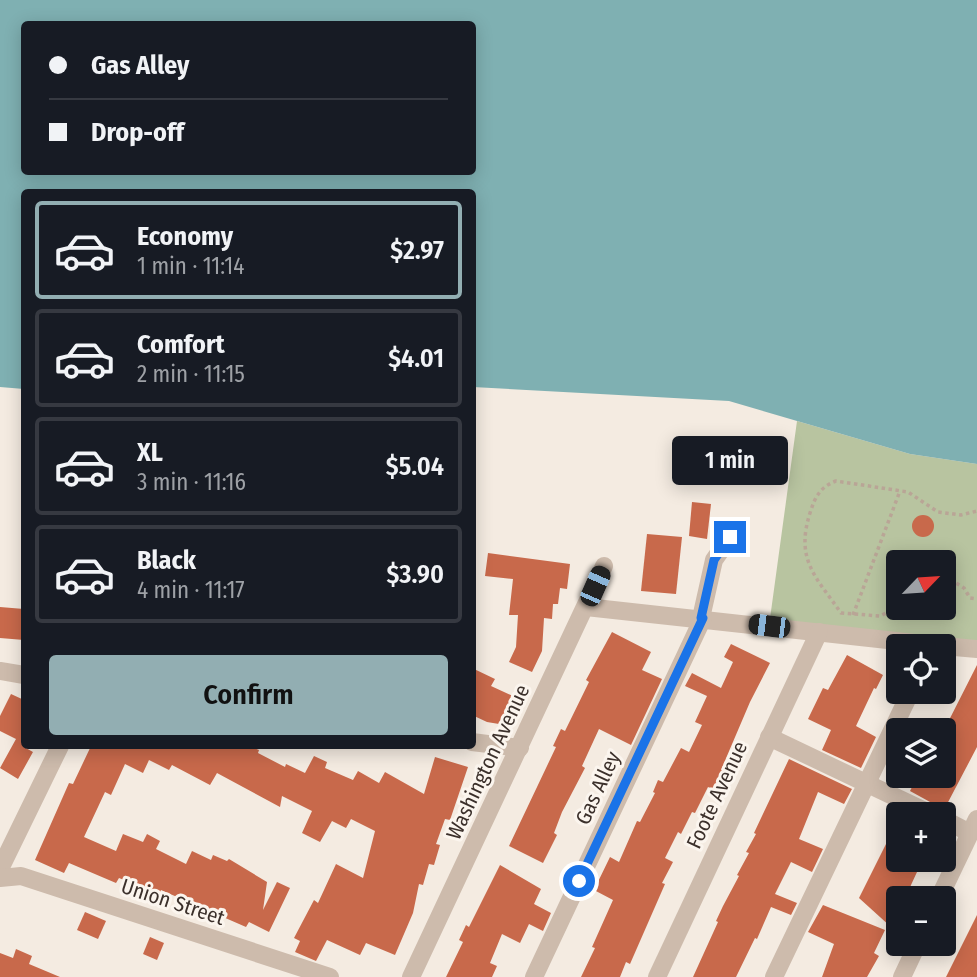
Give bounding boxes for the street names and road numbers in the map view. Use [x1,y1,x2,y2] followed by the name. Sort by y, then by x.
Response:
[441,680,535,844] street label: Washington Avenue
[681,737,753,853] street label: Foote Avenue
[570,747,626,829] street label: Gas Alley
[118,873,228,931] street label: Union Street

